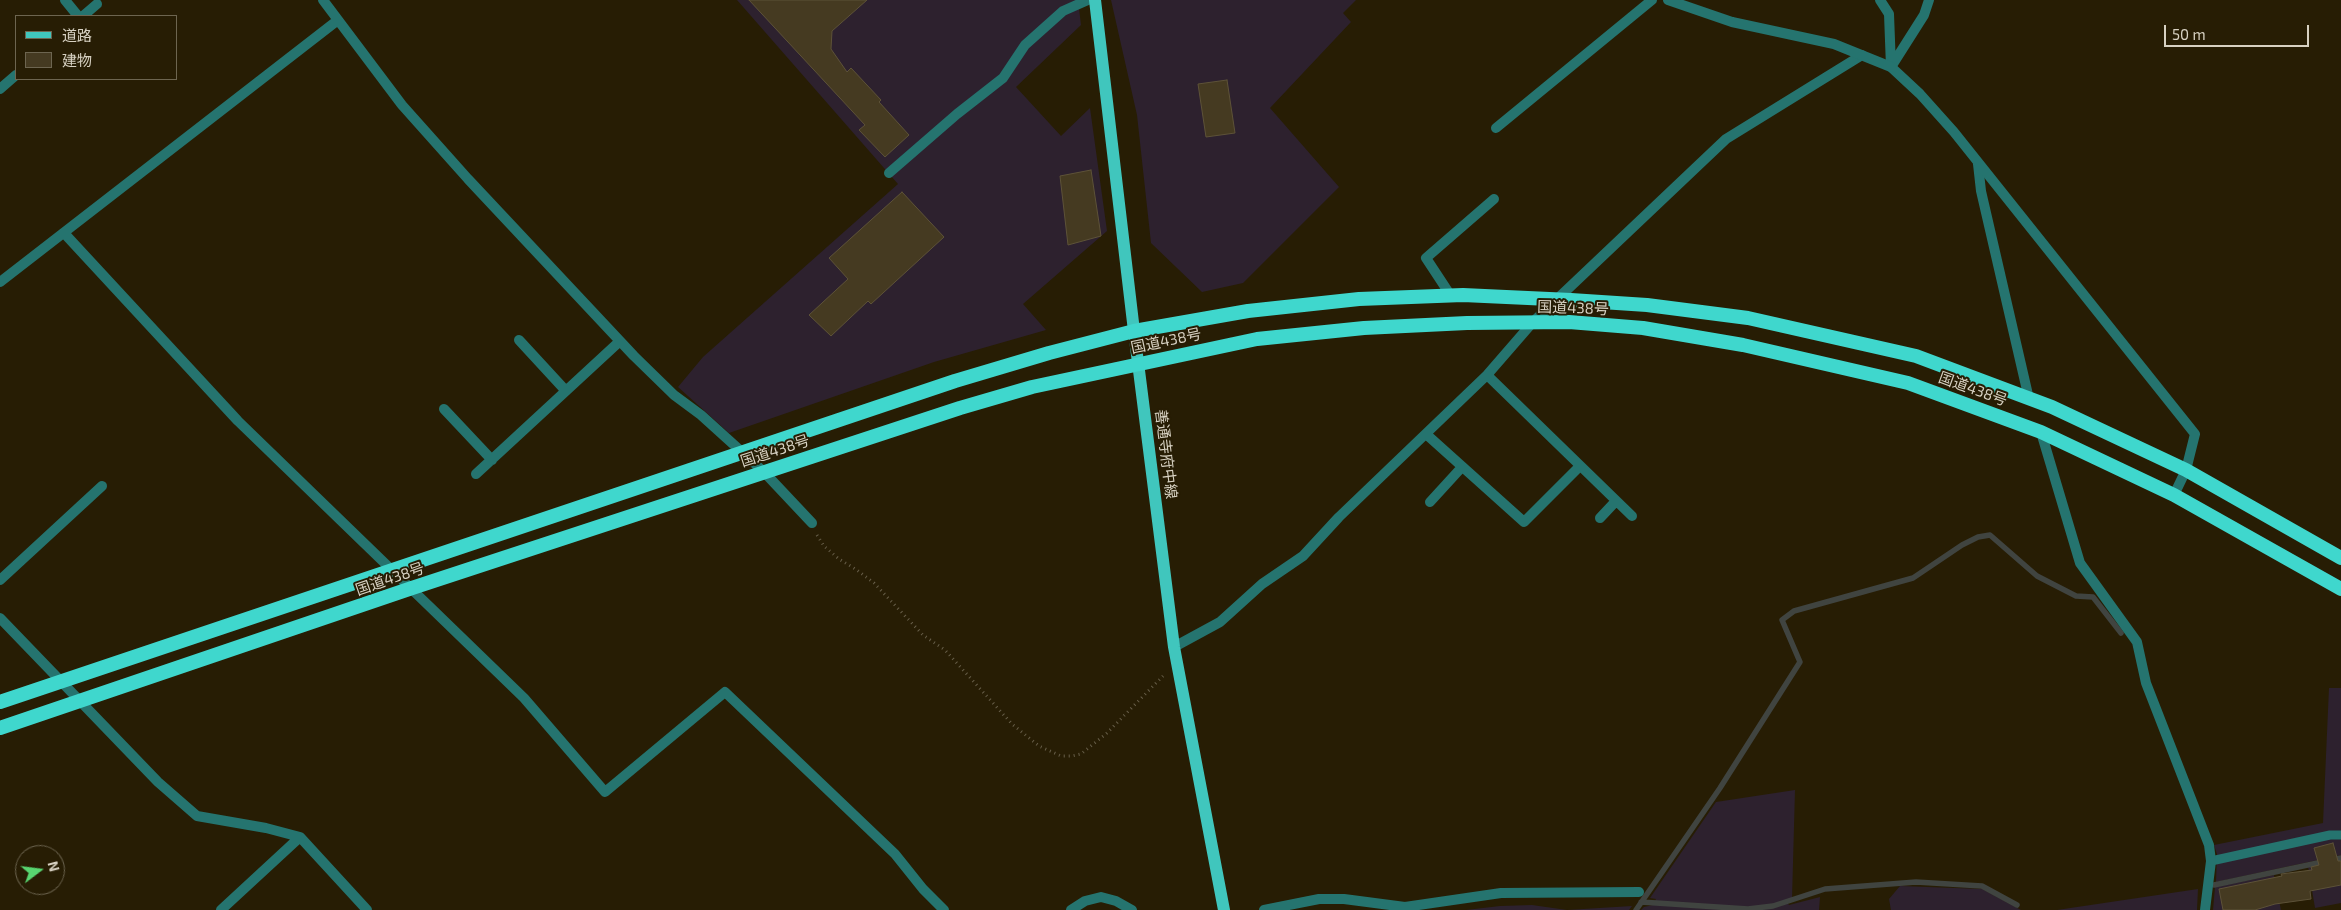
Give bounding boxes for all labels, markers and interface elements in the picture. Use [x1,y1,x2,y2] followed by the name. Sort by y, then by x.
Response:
[15,15,178,80] legend
[2166,15,2311,47] scale bar
[2172,25,2206,43] text: 50 m
[62,26,92,44] text: 道路
[62,51,92,69] text: 建物
[1537,298,1609,318] street label: 国道438号
[1129,325,1203,357] street label: 国道438号
[1936,368,2010,410] street label: 国道438号
[1152,408,1180,500] street label: 善通寺府中線
[738,431,812,471] street label: 国道438号
[353,559,427,599] street label: 国道438号
[15,845,65,895] north arrow
[44,859,64,873] text: N

